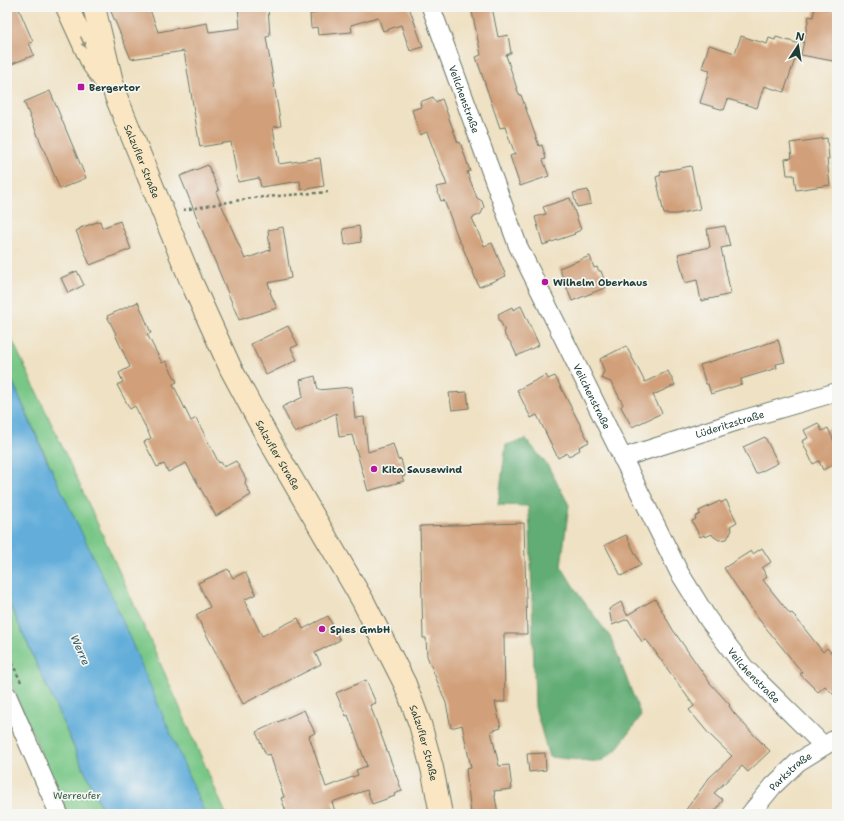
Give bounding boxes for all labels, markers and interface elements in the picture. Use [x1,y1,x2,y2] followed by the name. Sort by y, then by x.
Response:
[778,26,818,66] north arrow
[794,28,806,45] text: N
[80,37,86,48] one-way arrow
[446,63,483,135] street label: Veilchenstraße
[89,81,141,94] place label: Bergertor
[76,82,86,92] marker: Bergertor
[121,122,163,200] street label: Salzufler Straße
[553,276,648,289] place label: Wilhelm Oberhaus
[540,277,550,287] marker: Wilhelm Oberhaus
[571,361,614,432] street label: Veilchenstraße
[694,407,766,441] street label: Lüderitzstraße
[253,418,304,493] street label: Salzufler Straße
[382,463,462,476] place label: Kita Sausewind
[369,464,379,474] marker: Kita Sausewind
[330,623,390,636] place label: Spies GmbH
[317,624,327,634] marker: Spies GmbH
[67,632,93,668] water label: Werre
[725,645,783,706] street label: Veilchenstraße
[407,703,441,782] street label: Salzufler Straße
[766,749,814,793] street label: Parkstraße
[53,789,101,802] park label: Werreufer

